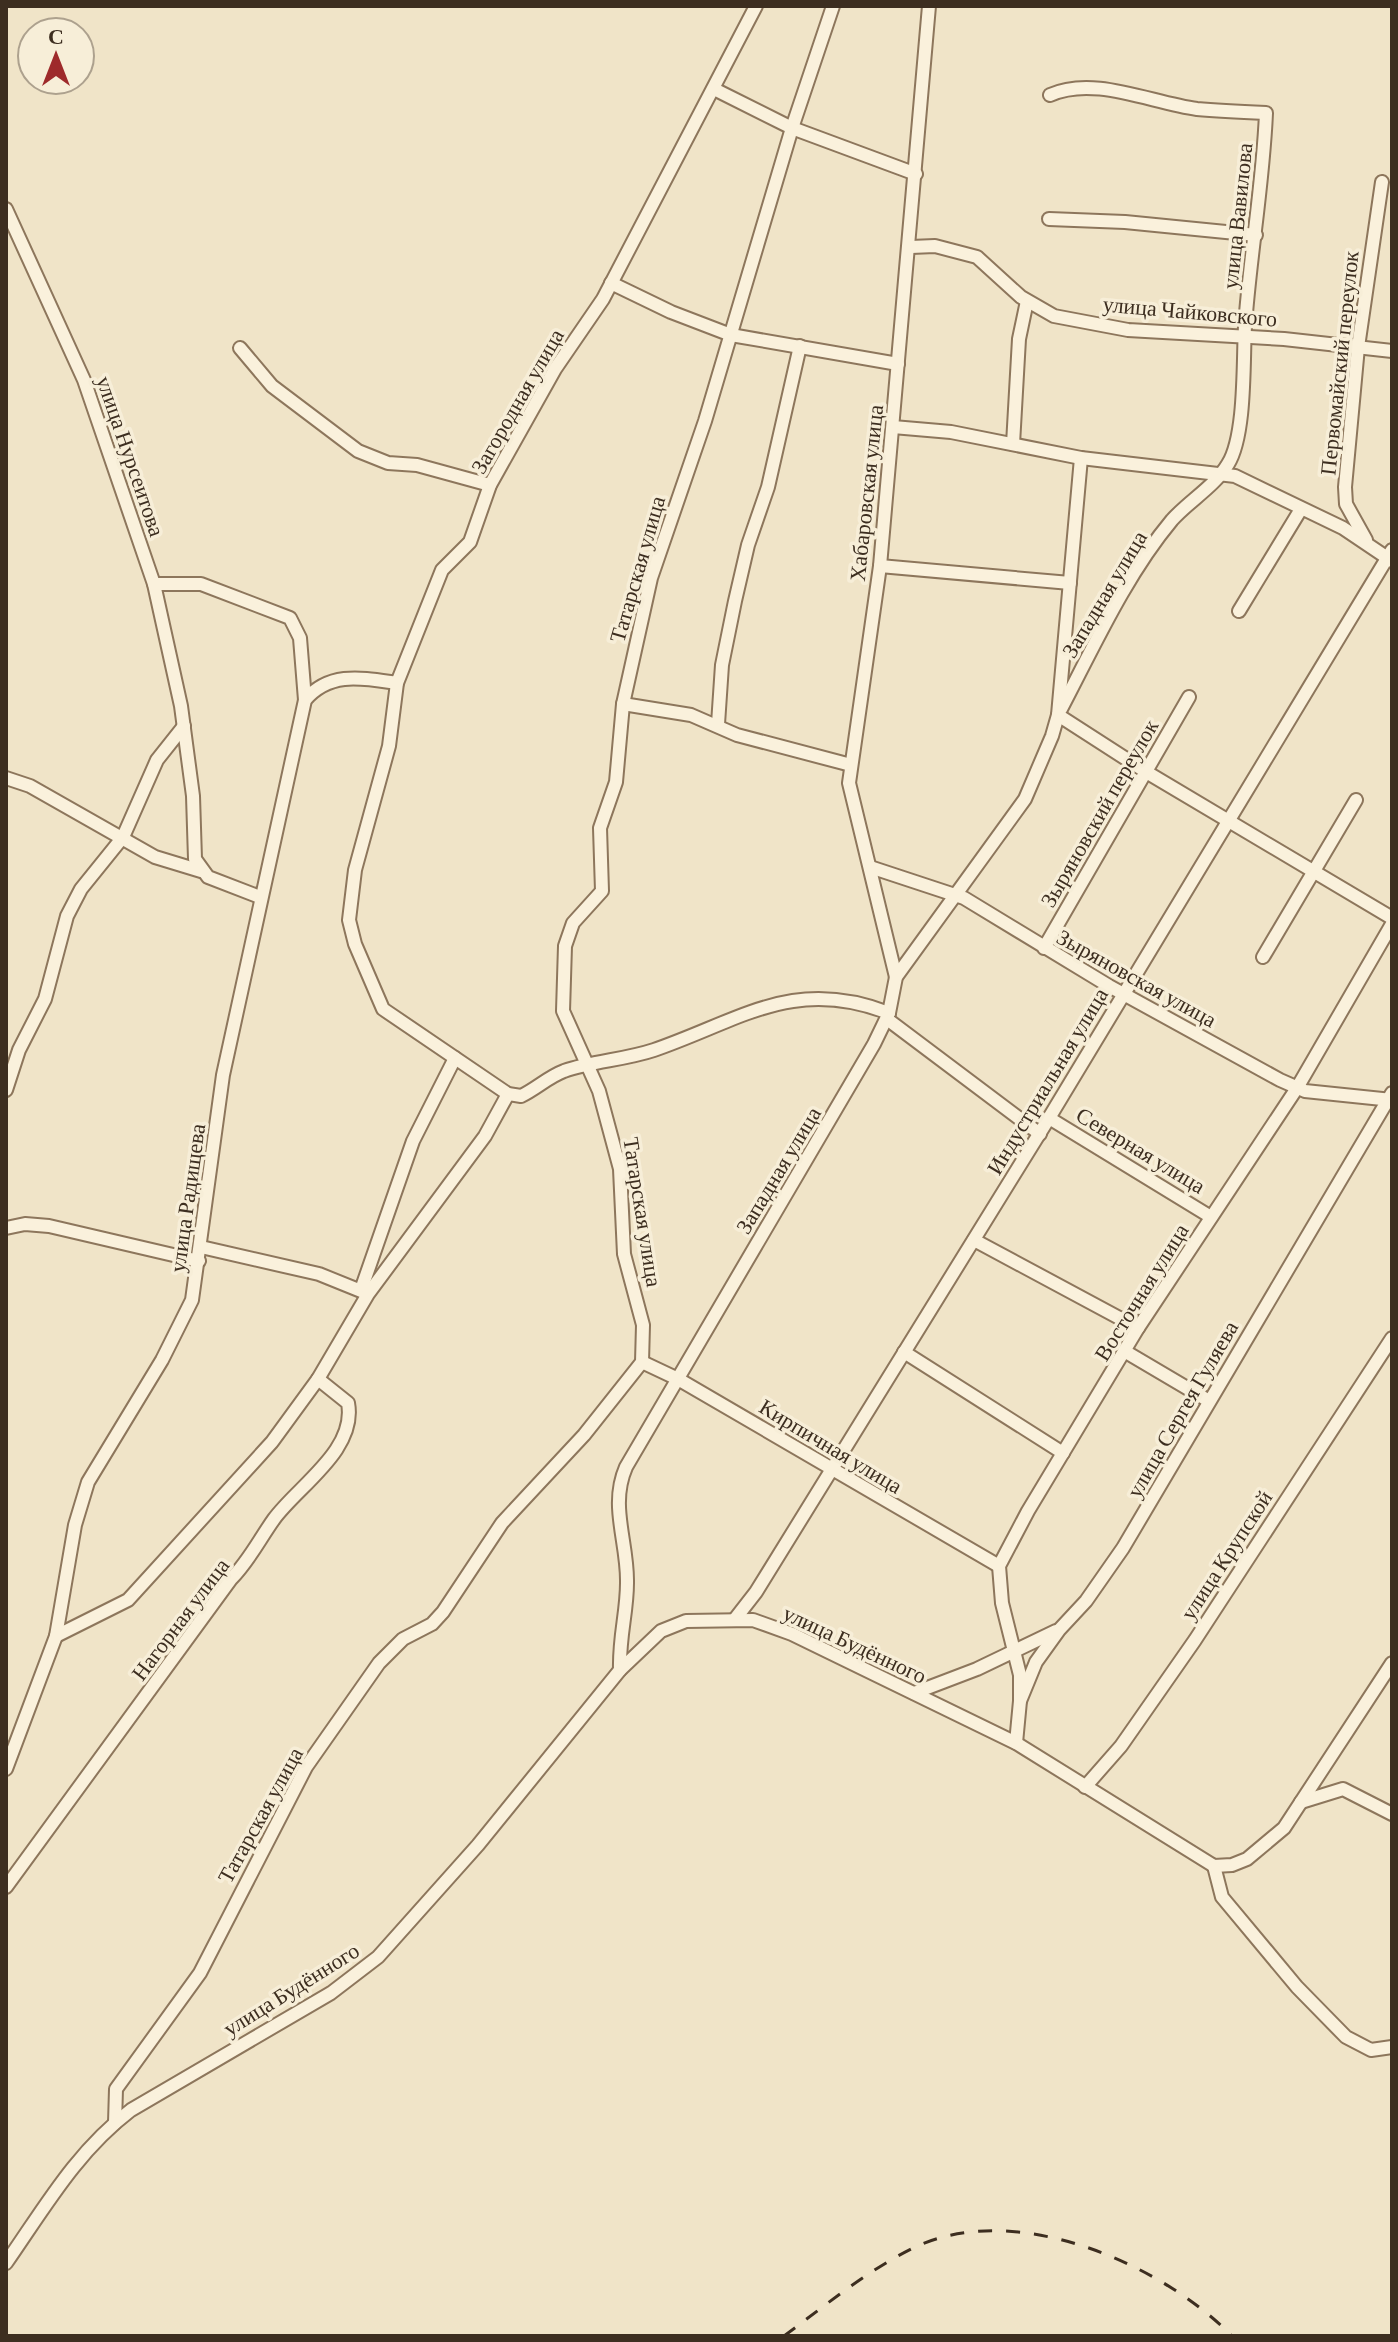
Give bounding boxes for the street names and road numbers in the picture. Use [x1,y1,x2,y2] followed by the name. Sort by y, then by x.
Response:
[1217,141,1258,290] street label: улица Вавилова
[1315,249,1364,476] street label: Первомайский переулок
[1102,291,1278,332] street label: улица Чайковского
[466,324,569,478] street label: Загородная улица
[91,373,170,540] street label: улица Нурсеитова
[845,403,888,583] street label: Хабаровская улица
[605,493,670,645] street label: Татарская улица
[1057,526,1152,662] street label: Западная улица
[1035,715,1164,912] street label: Зыряновский переулок
[1053,924,1221,1033] street label: Зыряновская улица
[982,983,1113,1179] street label: Индустриальная улица
[731,1102,826,1238] street label: Западная улица
[1072,1102,1210,1199] street label: Северная улица
[165,1122,210,1274] street label: улица Радищева
[618,1135,667,1289] street label: Татарская улица
[1089,1219,1194,1365] street label: Восточная улица
[1122,1316,1243,1502] street label: улица Сергея Гуляева
[755,1394,907,1499] street label: Кирпичная улица
[1175,1486,1278,1624] street label: улица Крупской
[126,1553,235,1685] street label: Нагорная улица
[779,1600,930,1689] street label: улица Будённого
[213,1743,308,1887] street label: Татарская улица
[219,1938,364,2041] street label: улица Будённого

